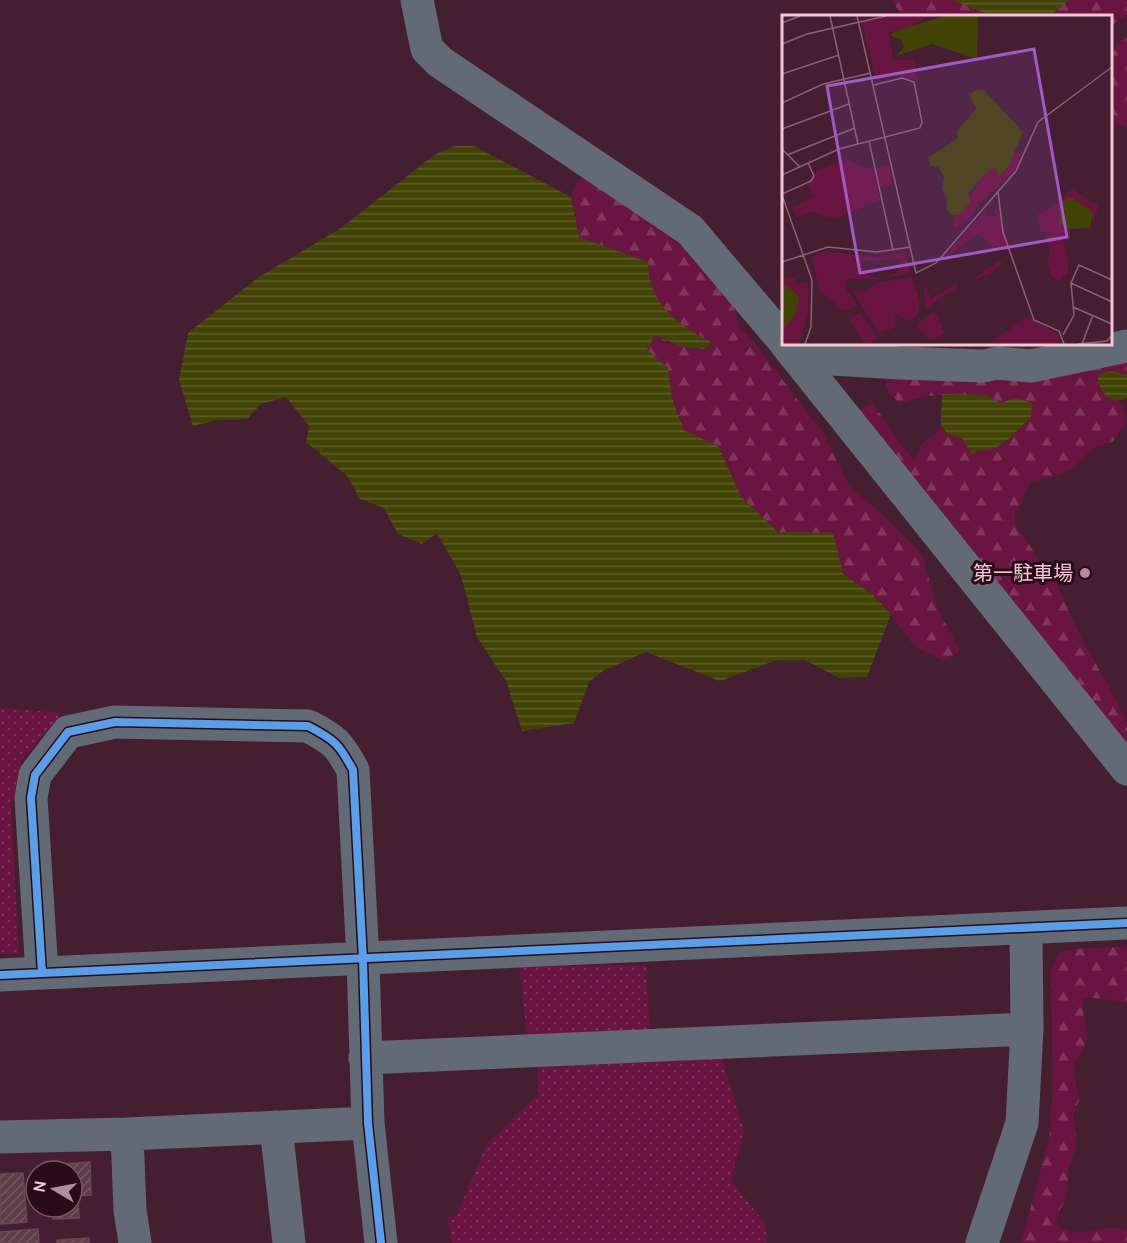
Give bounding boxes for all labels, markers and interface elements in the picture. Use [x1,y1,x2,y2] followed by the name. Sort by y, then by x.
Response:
[782,15,1112,345] inset map
[973,561,1073,585] place label: 第一駐車場
[1078,566,1092,580] marker: 第一駐車場
[24,1159,84,1219] north arrow
[29,1179,50,1194] text: N

